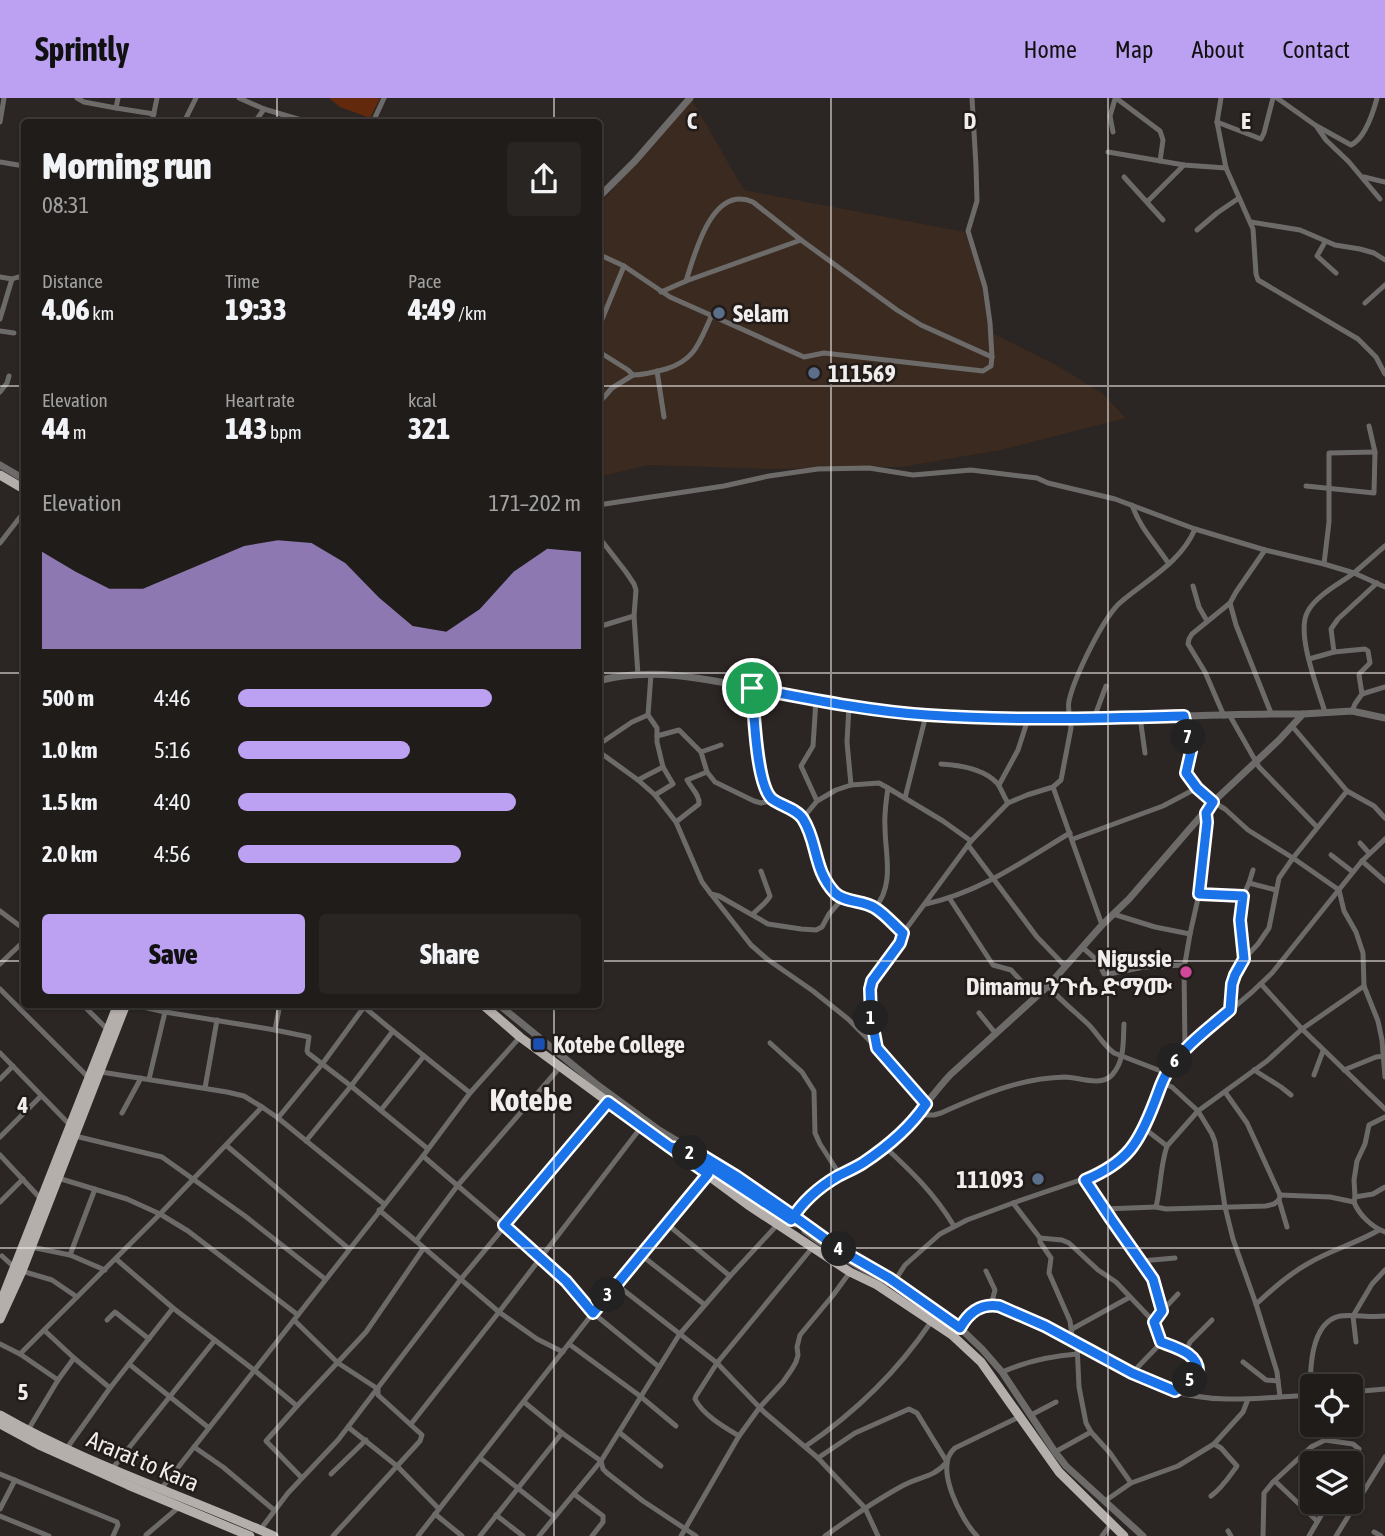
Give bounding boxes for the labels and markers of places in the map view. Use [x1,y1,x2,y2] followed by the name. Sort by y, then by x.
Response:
[733,300,789,327] place label: Selam
[711,305,727,321] marker: Selam
[828,360,896,387] place label: 111569
[806,365,822,381] marker: 111569
[722,658,782,718] pin
[1170,720,1206,754] pin: 7
[966,945,1172,1000] place label: Nigussie Dimamu ንጉሴ ድማሙ
[1178,964,1194,980] marker: Nigussie Dimamu ንጉሴ ድማሙ
[854,1000,888,1035] pin: 1
[553,1031,685,1058] place label: Kotebe College
[531,1036,547,1052] marker: Kotebe College
[1158,1044,1192,1079] pin: 6
[672,1136,708,1170] pin: 2
[956,1166,1024,1193] place label: 111093
[1030,1171,1046,1187] marker: 111093
[822,1232,856,1266] pin: 4
[590,1278,626,1312] pin: 3
[1172,1362,1208,1398] pin: 5

